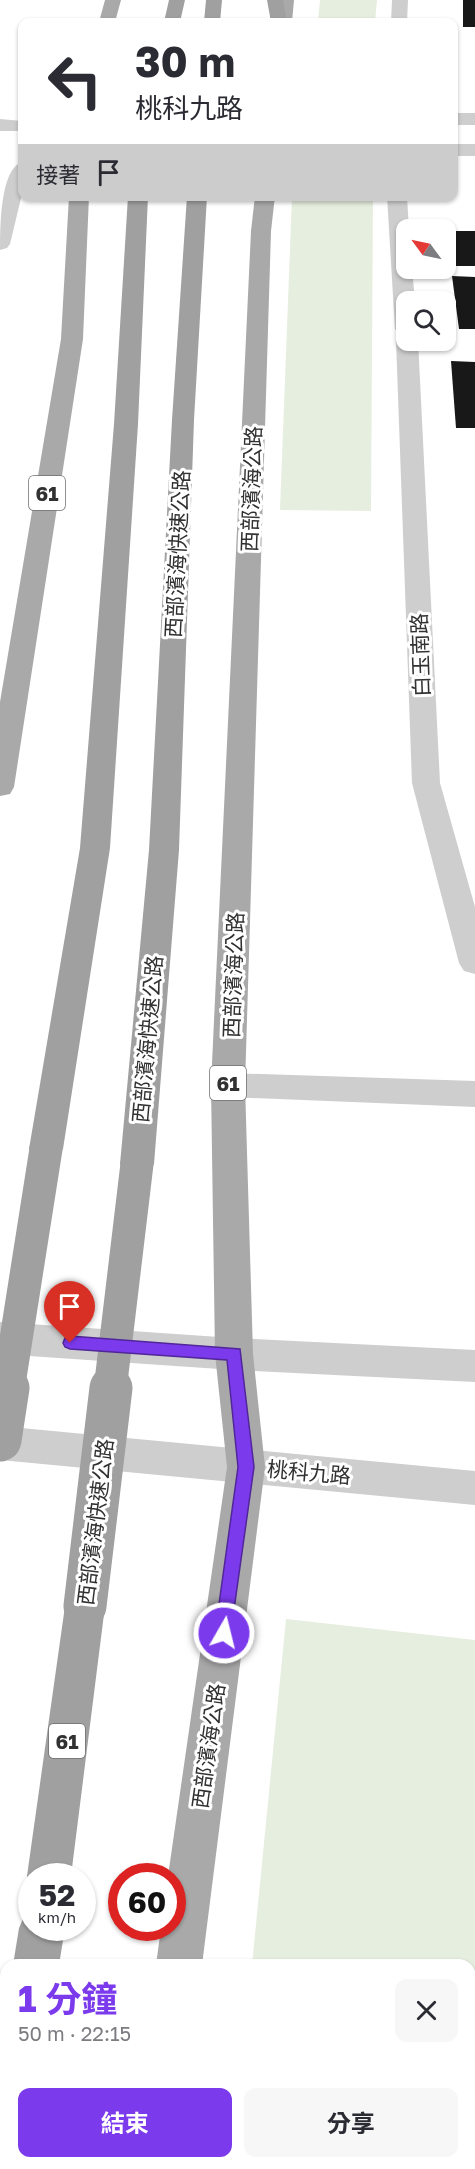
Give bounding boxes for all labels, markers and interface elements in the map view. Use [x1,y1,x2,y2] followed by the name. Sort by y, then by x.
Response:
[135,36,235,86] text: 30 m
[36,42,114,120] icon: left
[135,92,243,124] text: 桃科九路
[92,156,125,189] icon: arrive
[36,161,80,188] text: 接著
[396,219,456,279] north arrow
[396,219,456,351] map controls
[396,291,456,351] button: search
[236,426,266,552] street label: 西部濱海公路
[160,469,194,639] street label: 西部濱海快速公路
[29,476,65,510] road number: 61
[406,613,434,697] street label: 白玉南路
[218,912,248,1038] street label: 西部濱海公路
[127,954,167,1124] street label: 西部濱海快速公路
[210,1066,246,1100] road number: 61
[44,1281,95,1343] pin
[53,1290,86,1323] icon: arrive
[72,1437,118,1607] street label: 西部濱海快速公路
[266,1455,352,1489] street label: 桃科九路
[192,1601,256,1665] position arrow
[186,1682,230,1810] street label: 西部濱海公路
[49,1724,85,1758] road number: 61
[108,1863,186,1941] speed limit sign: 60
[39,1877,75,1913] text: 52
[38,1908,76,1926] text: km/h
[18,1977,118,2020] text: 1 分鐘
[395,1979,458,2042] button: close
[18,2021,131,2045] text: 50 m · 22:15
[18,2088,232,2157] button: 結束
[244,2088,458,2157] button: 分享

